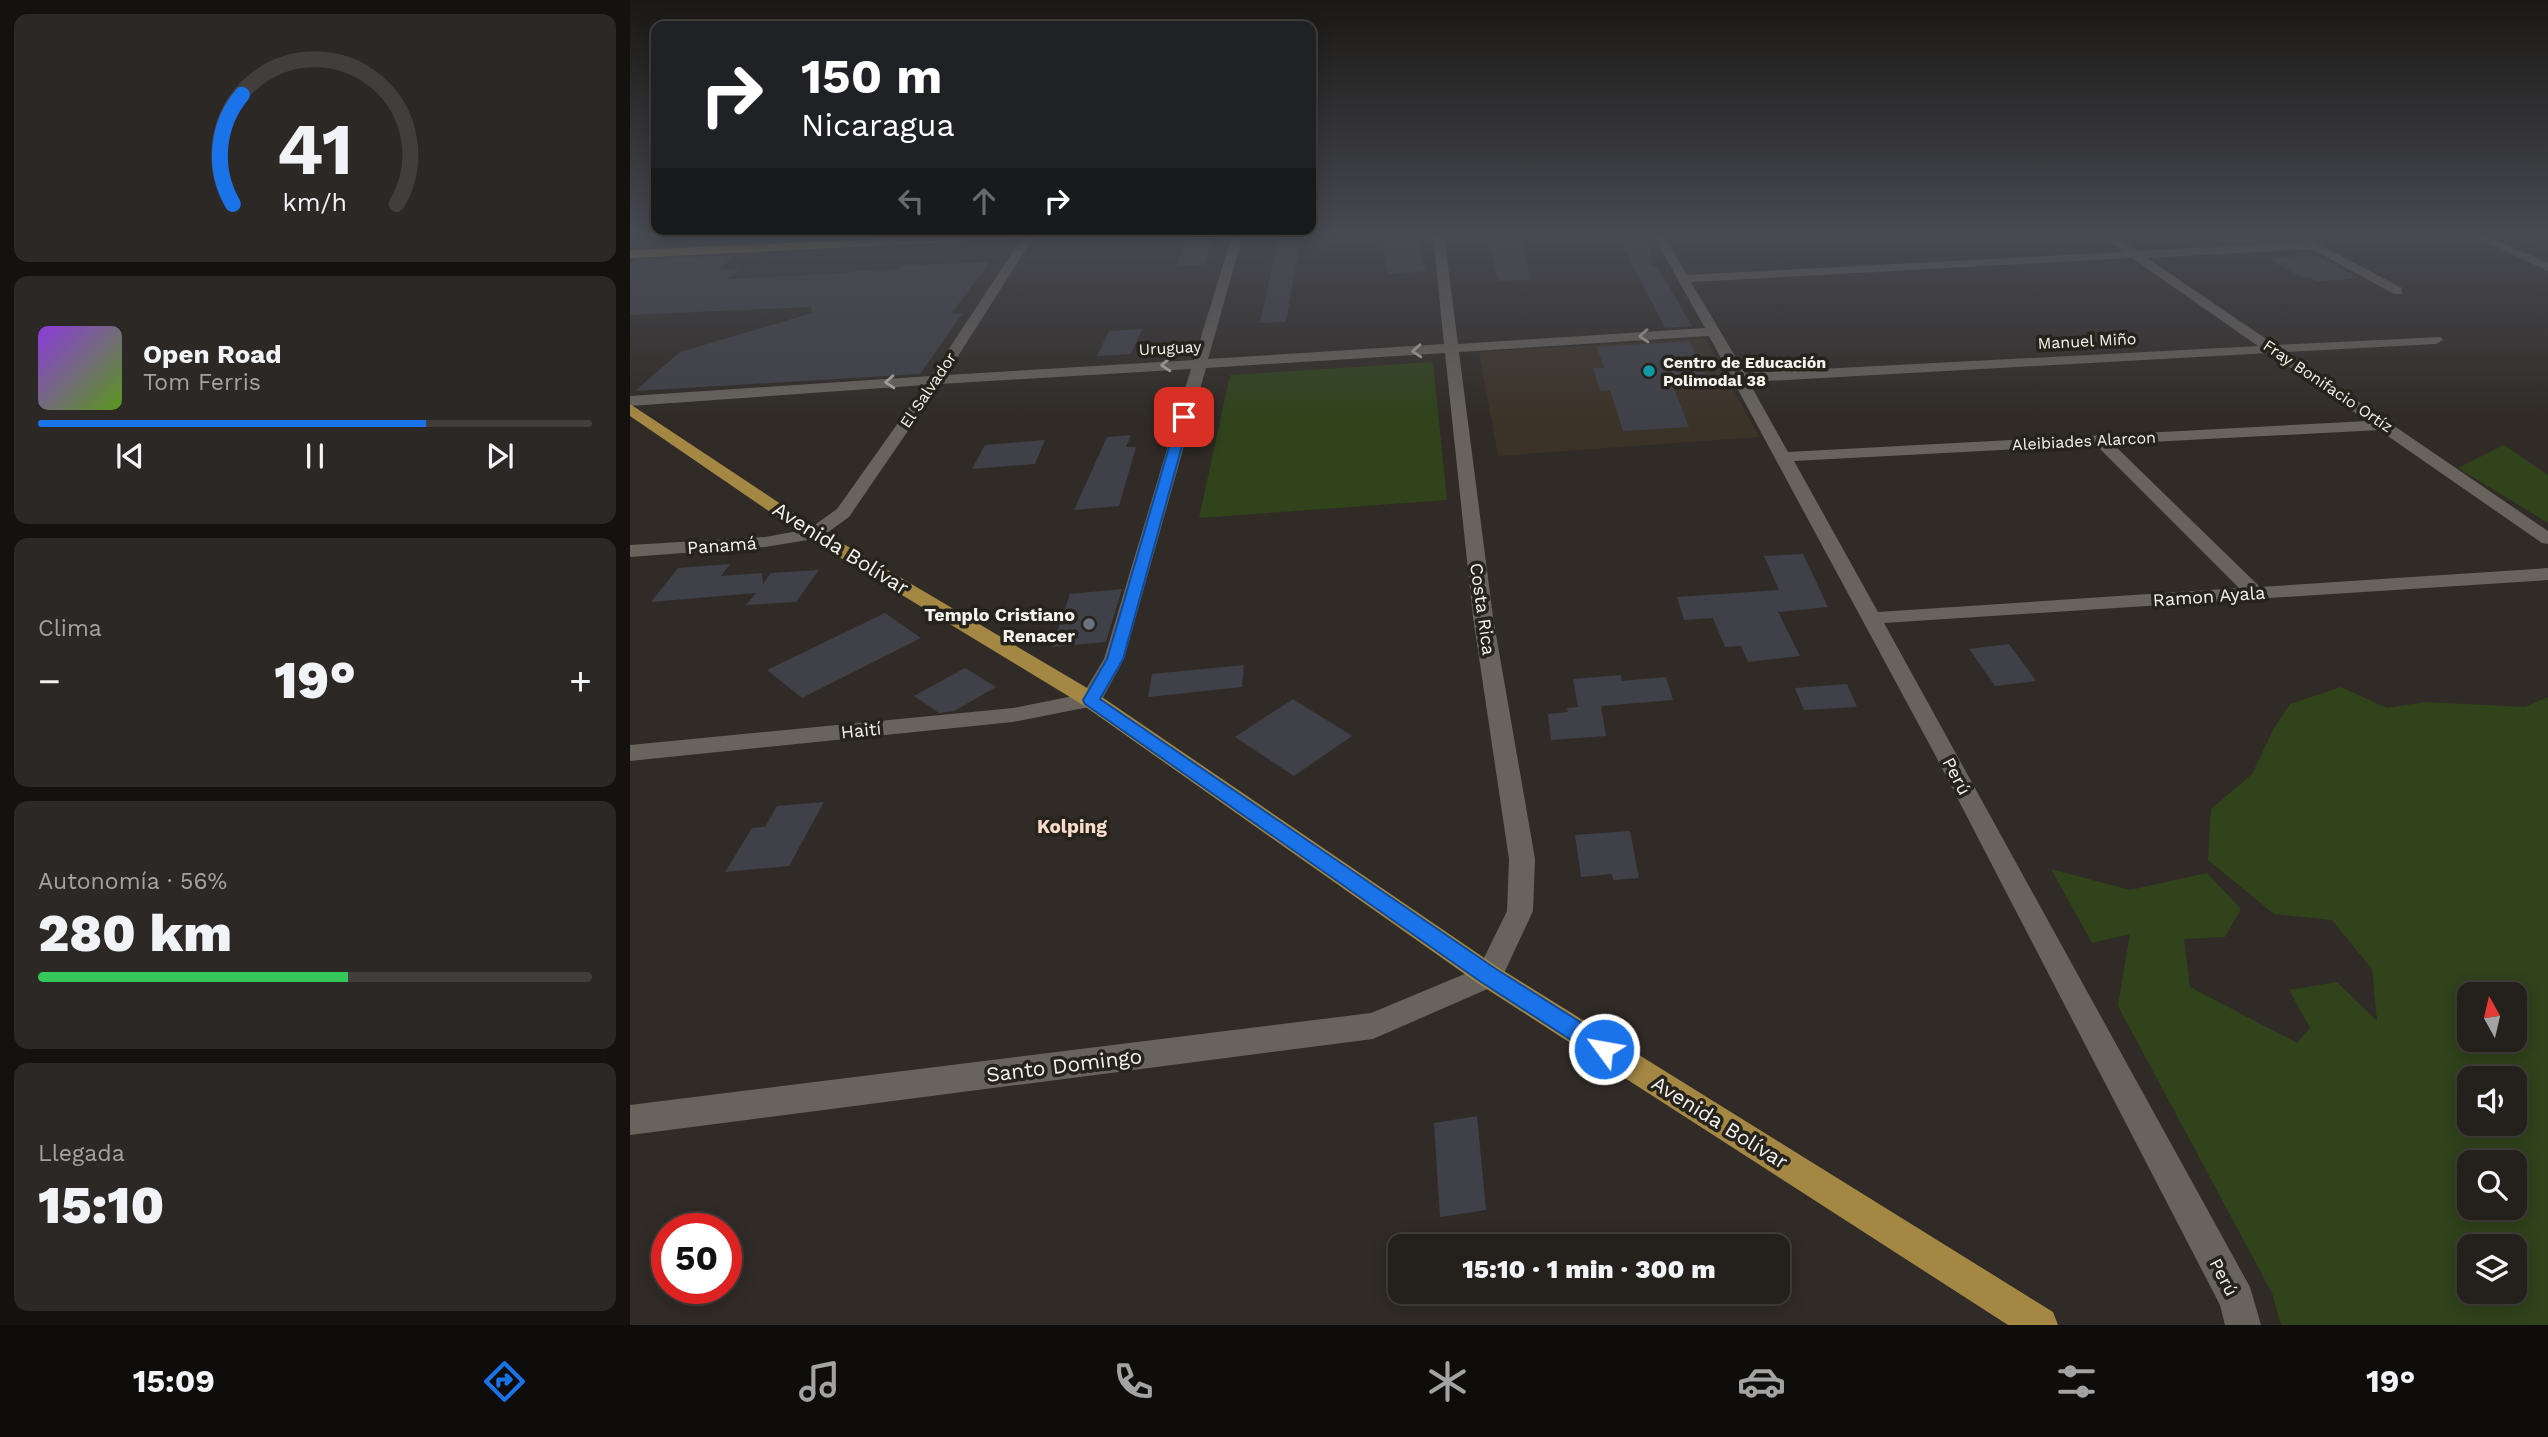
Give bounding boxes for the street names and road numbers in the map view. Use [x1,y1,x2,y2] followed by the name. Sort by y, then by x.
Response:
[2037,329,2137,353] street label: Manuel Miño
[2260,336,2396,436] street label: Fray Bonifacio Ortíz
[1138,337,1203,359] street label: Uruguay
[896,348,960,431] street label: El Salvador
[2012,428,2156,454] street label: Aleibiades Alarcon
[768,496,914,600] street label: Avenida Bolívar
[686,532,758,558] street label: Panamá
[1466,561,1500,657] street label: Costa Rica
[2152,582,2266,610] street label: Ramon Ayala
[840,717,882,743] street label: Haití
[1938,754,1976,798] street label: Perú
[985,1043,1143,1087] street label: Santo Domingo
[1647,1070,1793,1174] street label: Avenida Bolívar
[2205,1255,2243,1299] street label: Perú

